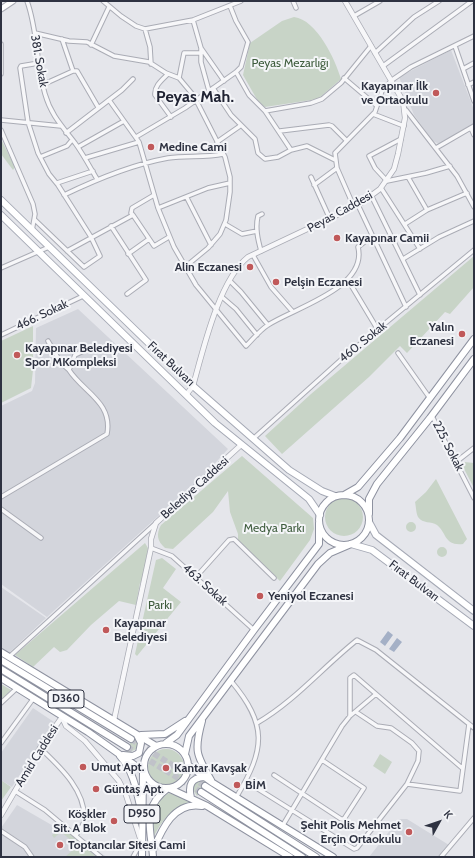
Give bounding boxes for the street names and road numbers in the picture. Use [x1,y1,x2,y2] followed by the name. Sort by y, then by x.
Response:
[27,34,51,88] street label: 381. Sokak
[305,188,375,236] street label: Peyas Caddesi
[14,297,70,333] street label: 466. Sokak
[336,318,390,366] street label: 460. Sokak
[145,339,197,389] street label: Fırat Bulvarı
[429,419,467,473] street label: 225. Sokak
[158,454,232,522] street label: Belediye Caddesi
[386,558,442,604] street label: Fırat Bulvarı
[180,561,230,609] street label: 463. Sokak
[48,690,84,708] road number: D360
[12,723,62,789] street label: Amid Caddesi
[124,805,160,823] road number: D950

